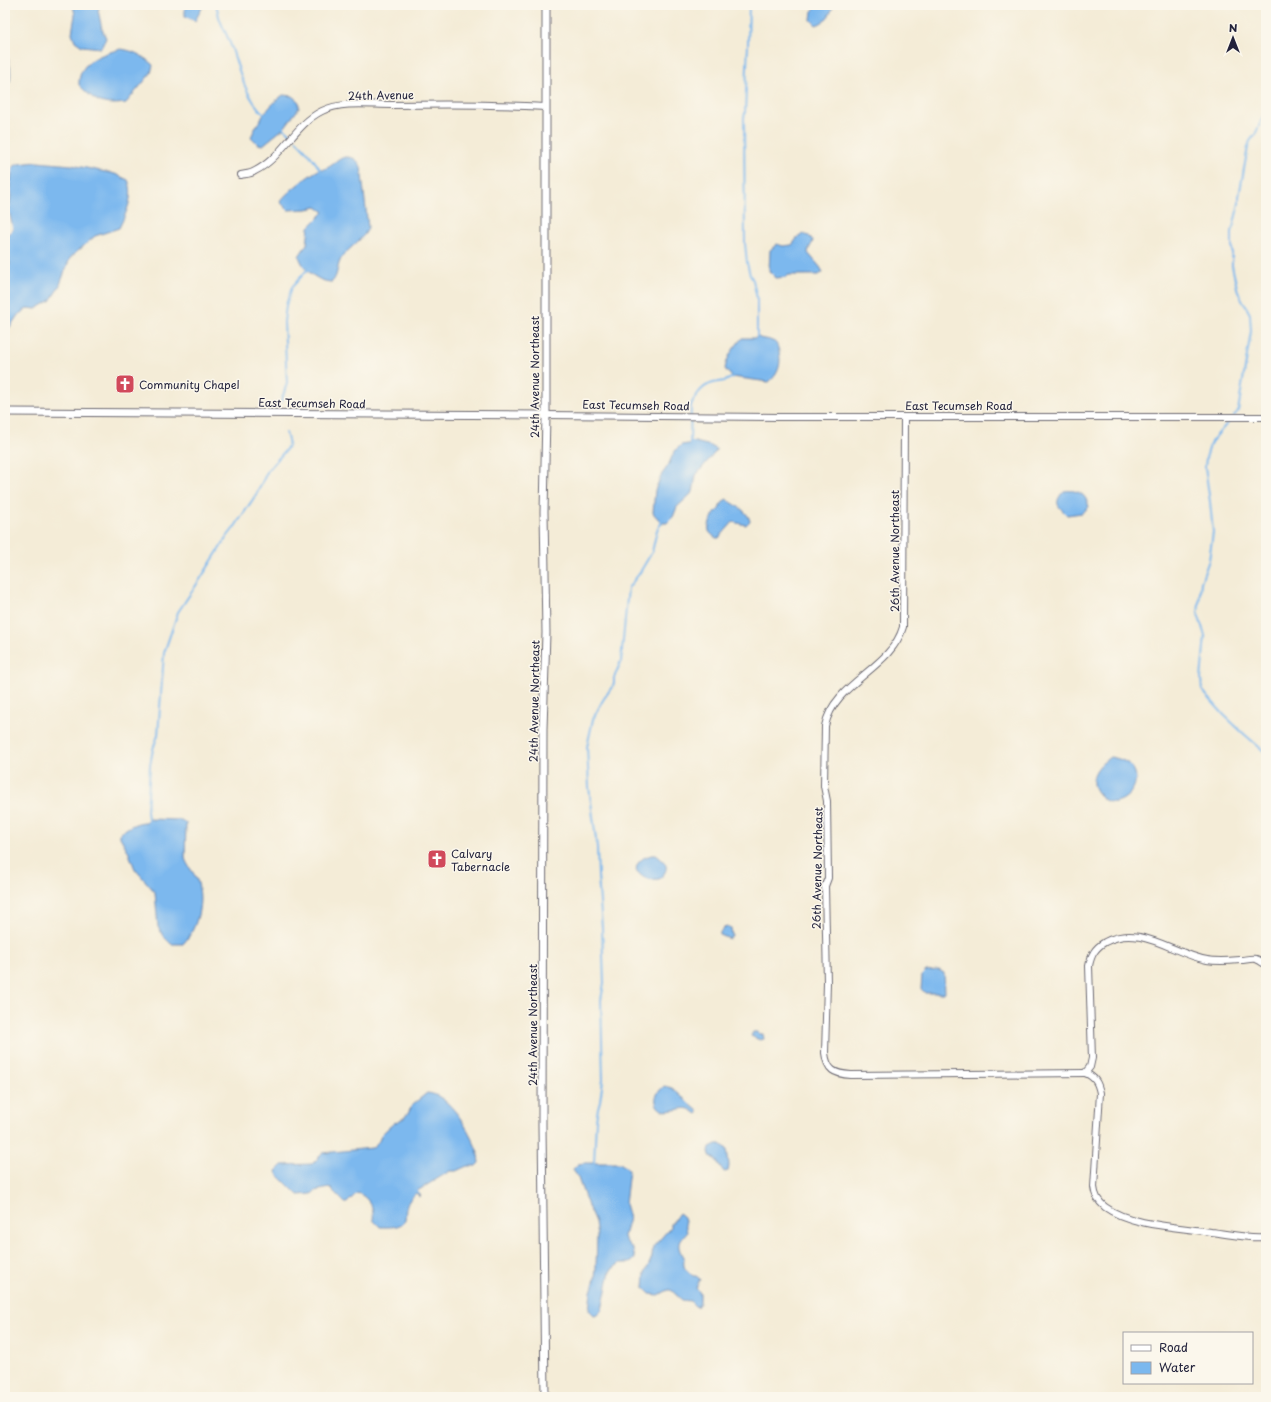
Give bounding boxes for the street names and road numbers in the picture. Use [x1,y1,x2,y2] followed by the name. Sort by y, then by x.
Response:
[348,86,414,104] street label: 24th Avenue
[526,315,543,438] street label: 24th Avenue Northeast
[258,394,366,412] street label: East Tecumseh Road
[582,396,690,414] street label: East Tecumseh Road
[905,397,1013,414] street label: East Tecumseh Road
[886,489,903,612] street label: 26th Avenue Northeast
[524,639,544,762] street label: 24th Avenue Northeast
[807,806,827,929] street label: 26th Avenue Northeast
[524,963,541,1086] street label: 24th Avenue Northeast

